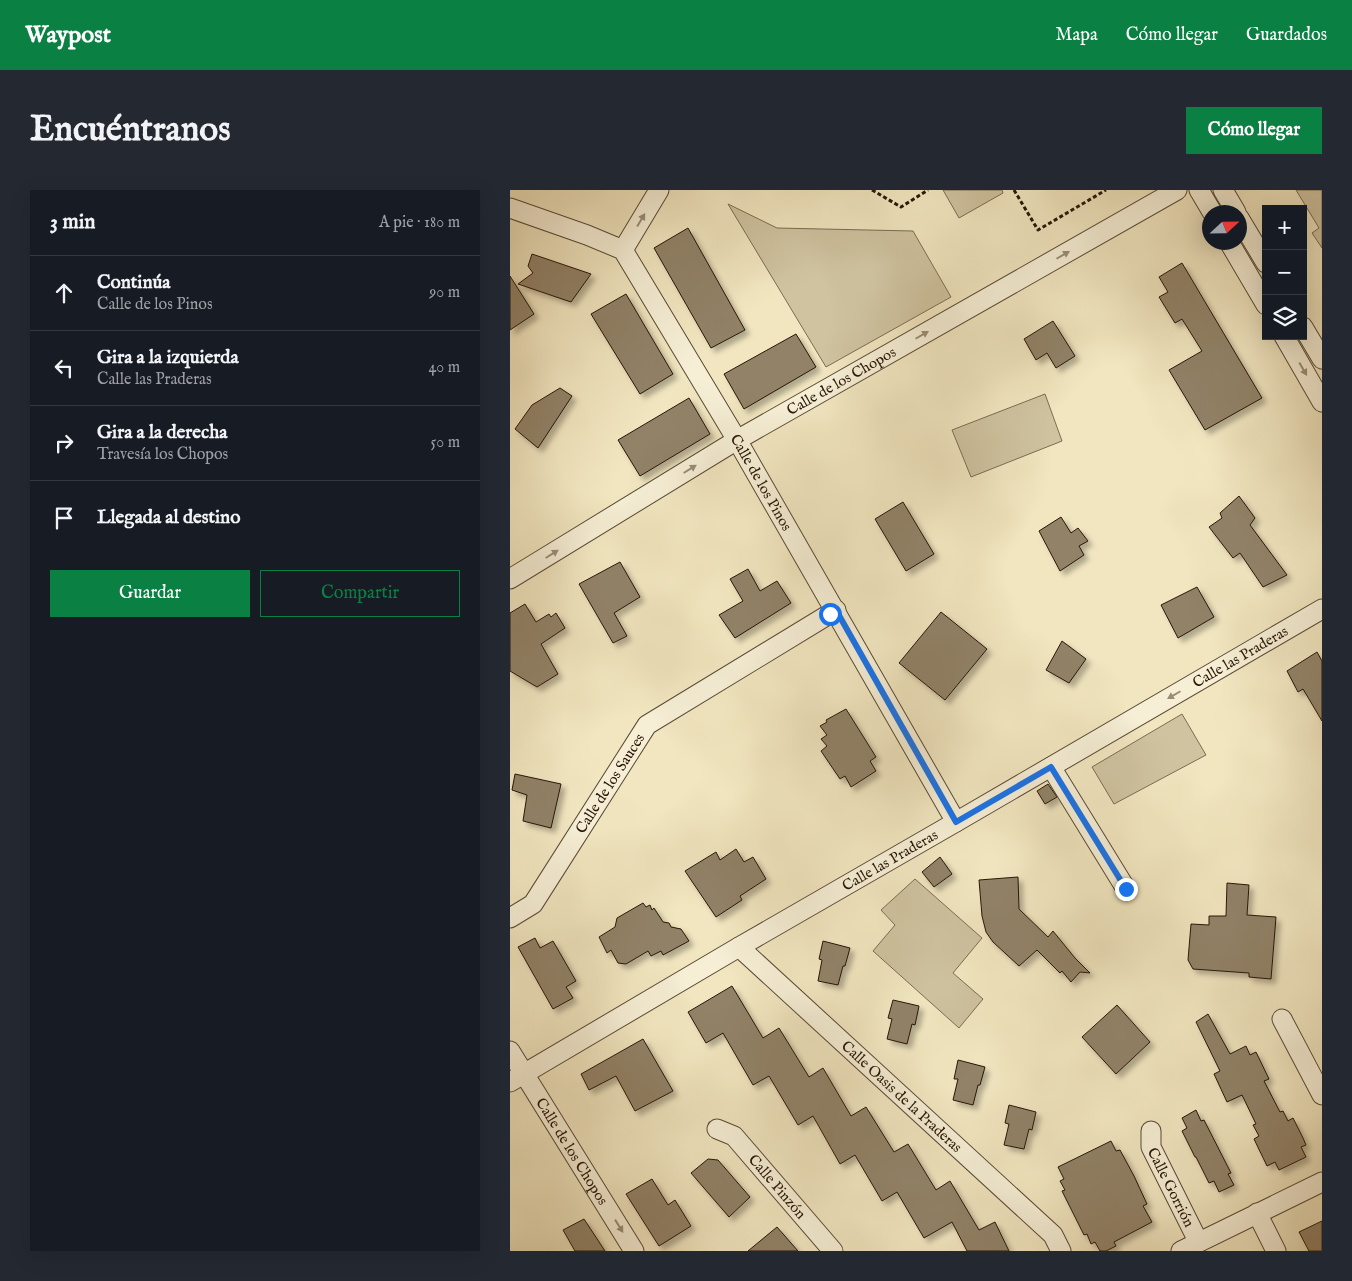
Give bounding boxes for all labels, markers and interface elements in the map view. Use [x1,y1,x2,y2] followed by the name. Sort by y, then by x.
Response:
[25,20,111,51] text: Waypost
[1055,24,1098,47] text: Mapa
[1126,24,1218,47] text: Cómo llegar
[1246,24,1327,47] text: Guardados
[1186,107,1322,154] button: Cómo llegar
[30,108,230,153] text: Encuéntranos
[1202,205,1247,250] north arrow
[1262,205,1307,340] map controls
[1262,205,1307,250] button: +
[50,209,95,236] text: 3 min
[379,213,460,233] text: A pie · 180 m
[637,213,646,226] one-way arrow
[1056,250,1070,259] one-way arrow
[1262,250,1307,295] button: −
[97,271,171,295] text: Continúa
[50,279,78,307] icon: ahead
[429,283,460,303] text: 90 m
[97,295,213,315] text: Calle de los Pinos
[1262,295,1307,340] button: layers
[914,331,929,339] one-way arrow
[783,342,899,419] street label: Calle de los Chopos
[97,346,239,370] text: Gira a la izquierda
[50,354,78,382] icon: left
[428,358,460,378] text: 40 m
[1299,362,1307,376] one-way arrow
[97,370,212,390] text: Calle las Praderas
[97,421,227,445] text: Gira a la derecha
[50,429,78,457] icon: right
[726,430,797,534] street label: Calle de los Pinos
[431,433,460,453] text: 50 m
[97,445,228,465] text: Travesía los Chopos
[683,464,696,473] one-way arrow
[50,504,78,532] icon: arrive
[97,506,240,530] text: Llegada al destino
[545,549,558,558] one-way arrow
[50,570,250,617] button: Guardar
[260,570,460,617] button: Compartir
[819,603,842,626] route start
[1189,621,1291,692] street label: Calle las Praderas
[1167,691,1181,700] one-way arrow
[571,730,649,837] street label: Calle de los Sauces
[839,825,941,895] street label: Calle las Praderas
[1115,878,1138,901] route end
[838,1036,966,1157] street label: Calle Oasis de la Praderas
[532,1094,613,1208] street label: Calle de los Chopos
[1143,1144,1199,1230] street label: Calle Gorrión
[744,1150,811,1223] street label: Calle Pinzón
[614,1219,623,1233] one-way arrow

